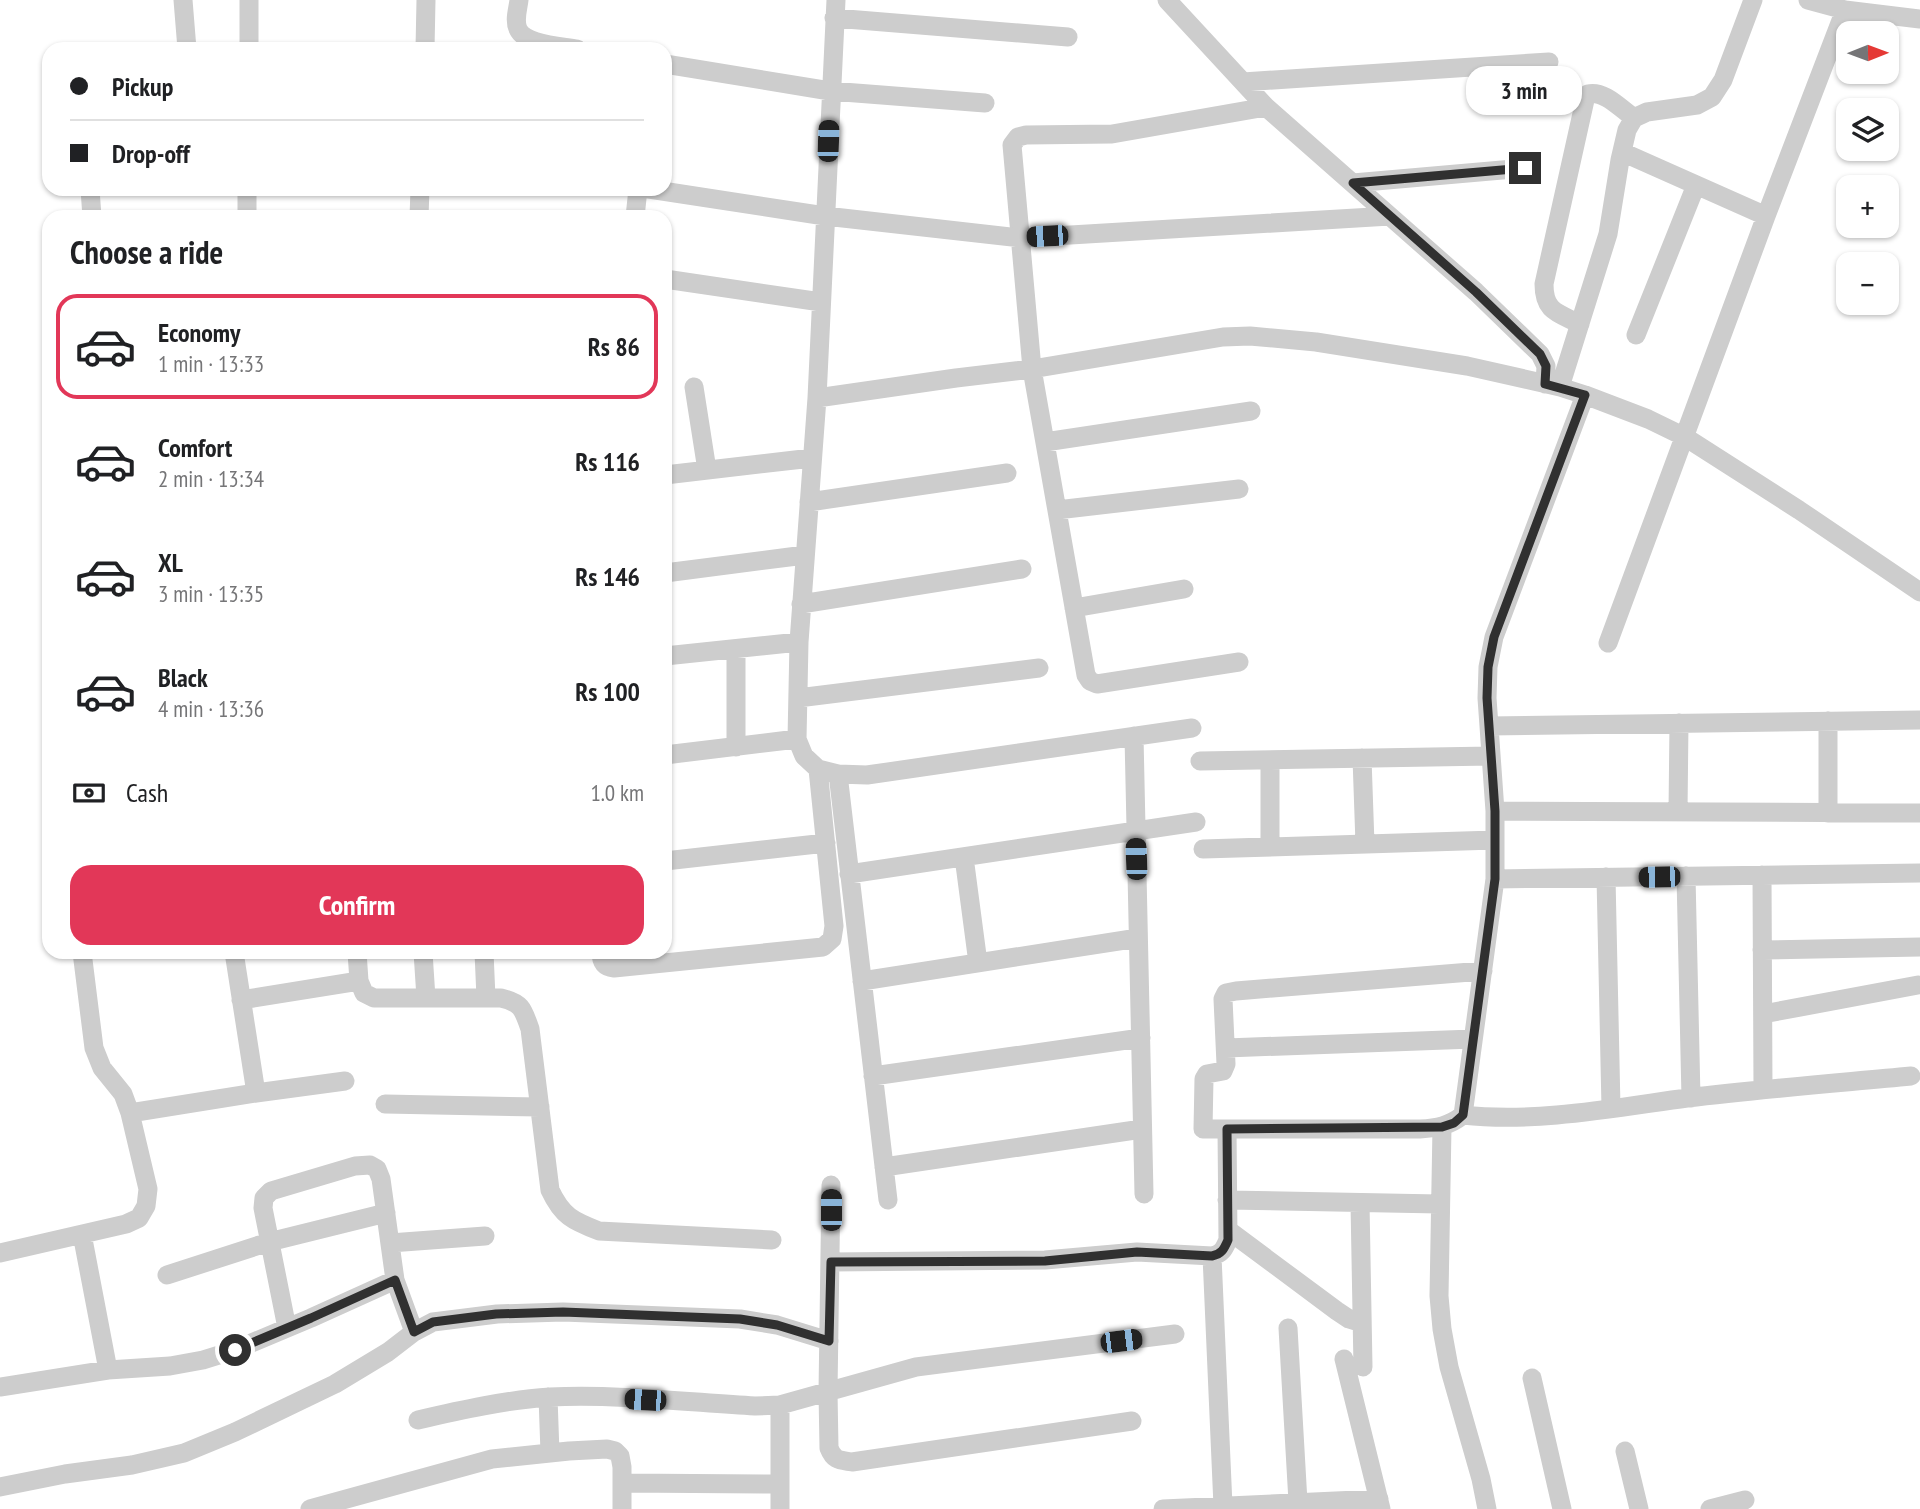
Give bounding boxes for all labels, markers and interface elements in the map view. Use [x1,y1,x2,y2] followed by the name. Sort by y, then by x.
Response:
[1836,21,1899,84] north arrow
[1836,21,1899,315] map controls
[1467,66,1583,116] callout: 3 min
[112,70,173,103] text: Pickup
[1501,76,1547,105] text: 3 min
[1836,98,1899,161] button: layers
[817,120,840,162] car
[112,137,190,170] text: Drop-off
[1509,152,1541,184] route end
[1836,175,1899,238] button: +
[1026,224,1069,248] car
[70,231,223,273] text: Choose a ride
[1836,252,1899,315] button: −
[74,315,137,378] icon: car
[158,316,240,349] text: Economy
[588,330,640,363] text: Rs 86
[158,349,264,378] text: 1 min · 13:33
[74,430,137,493] icon: car
[158,431,232,464] text: Comfort
[575,445,640,478] text: Rs 116
[158,464,264,493] text: 2 min · 13:34
[74,545,137,608] icon: car
[158,546,183,579] text: XL
[575,560,640,593] text: Rs 146
[158,579,264,608] text: 3 min · 13:35
[74,660,137,723] icon: car
[158,661,208,694] text: Black
[575,675,640,708] text: Rs 100
[158,694,264,723] text: 4 min · 13:36
[70,774,108,812] icon: cash
[126,776,168,809] text: Cash
[590,778,644,807] text: 1.0 km
[1125,838,1148,880] car
[70,865,644,945] button: Confirm
[1638,866,1681,888] car
[821,1189,842,1231] car
[1099,1328,1144,1354] car
[219,1334,251,1366] route start
[624,1388,667,1412] car

